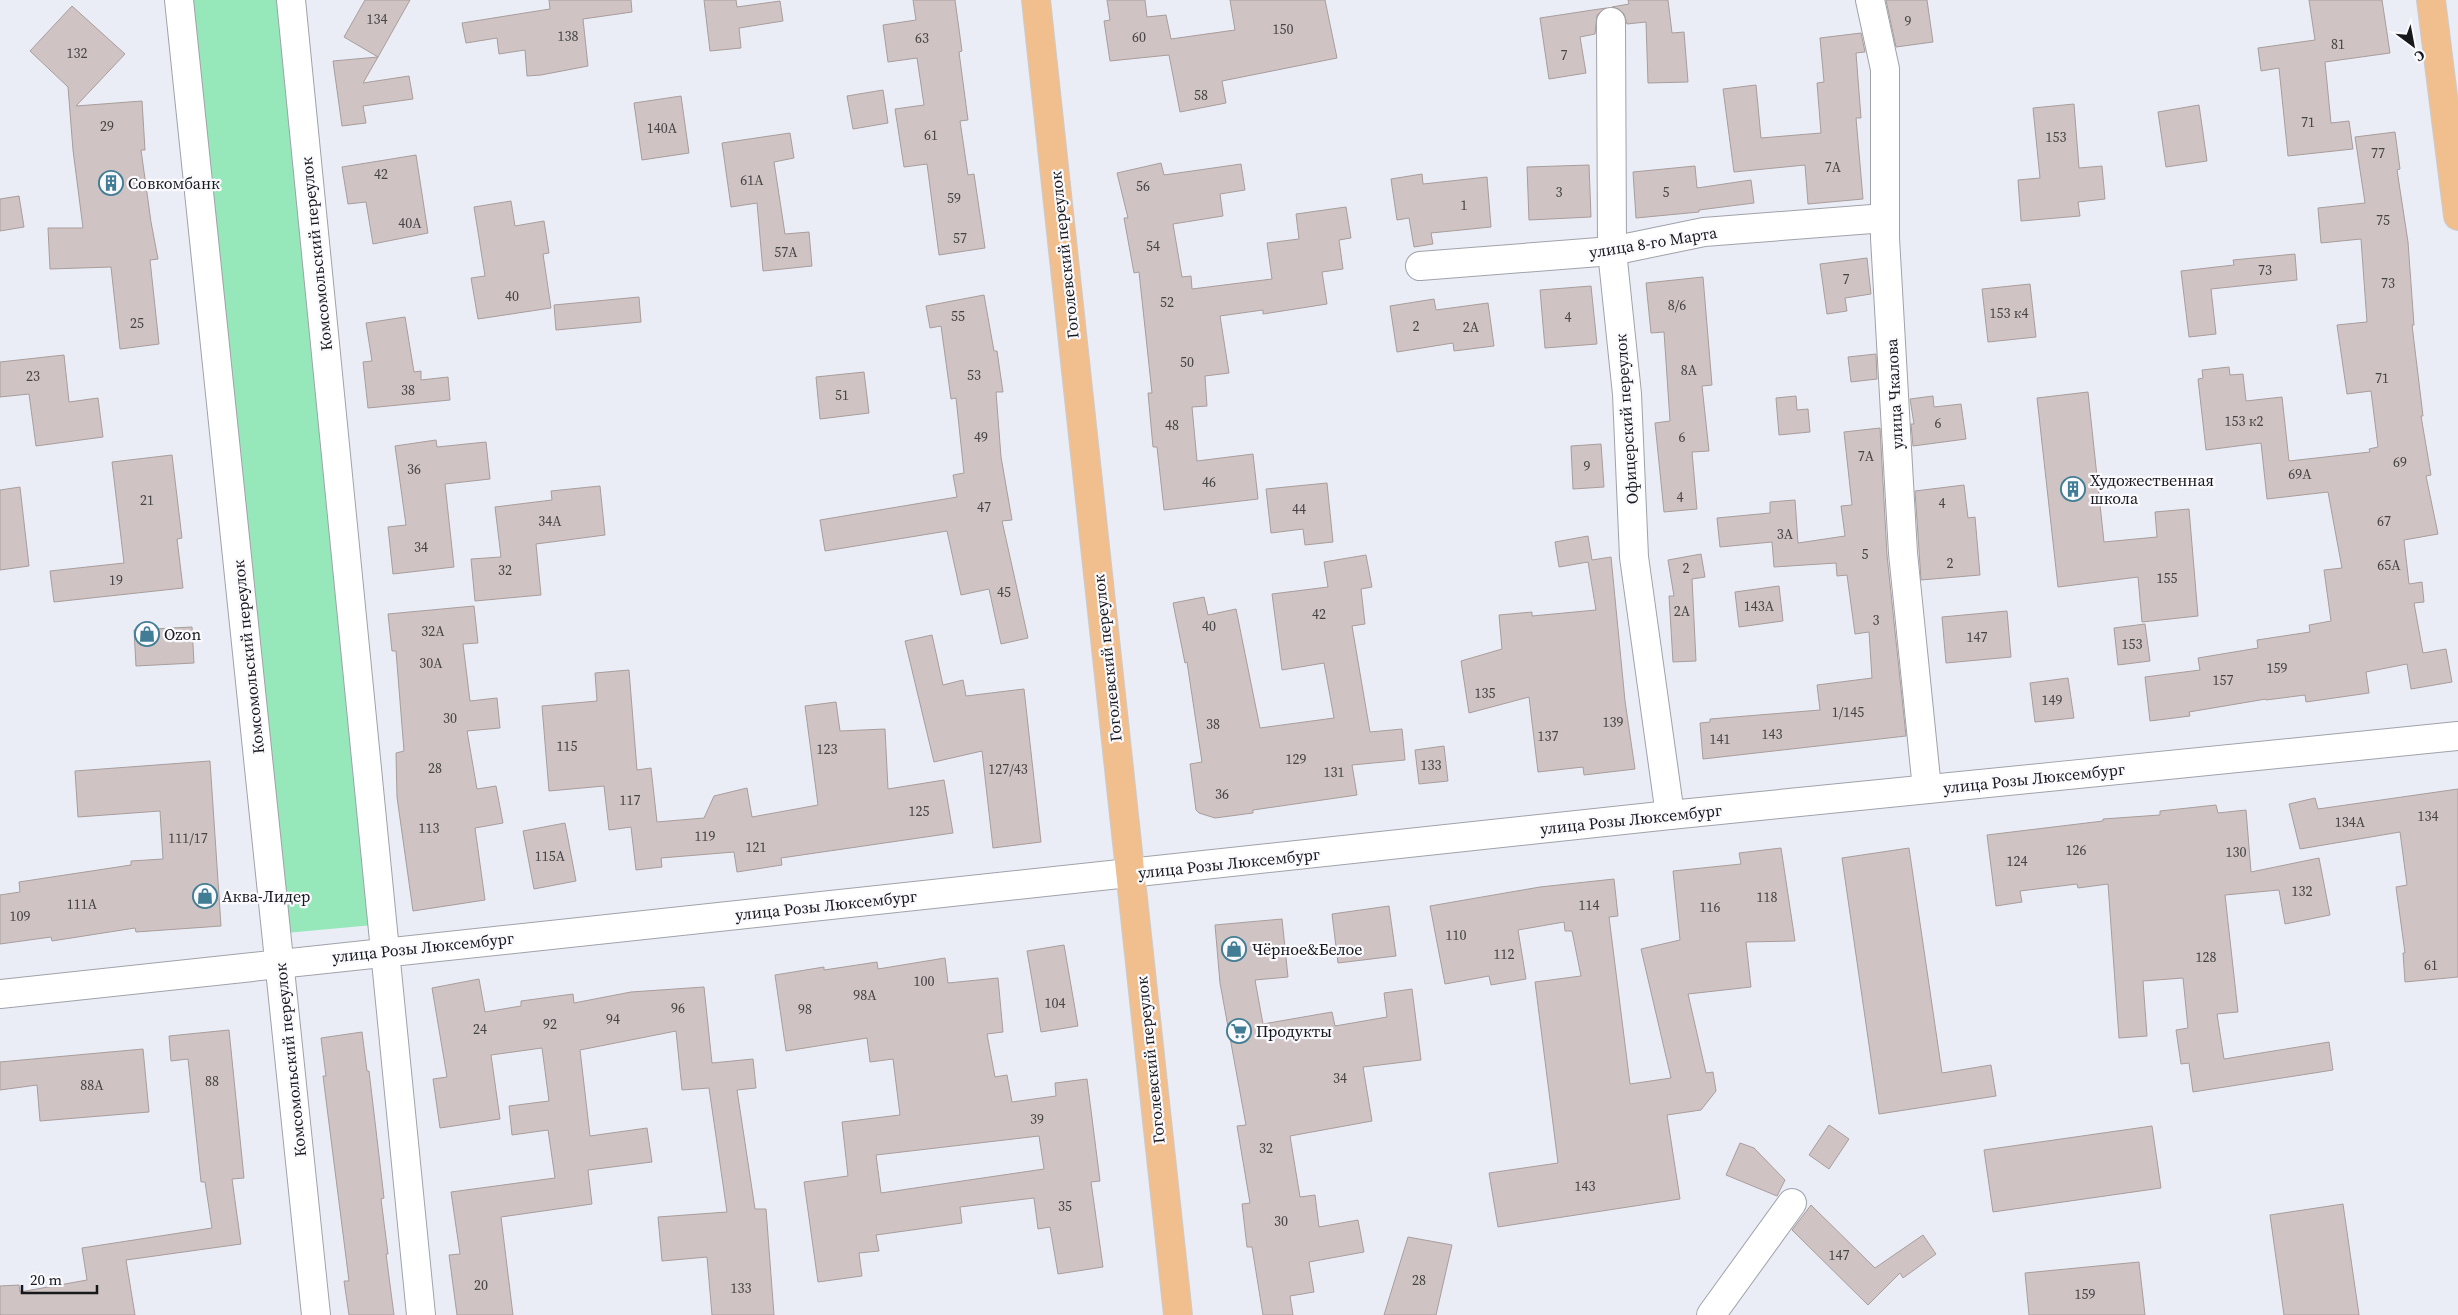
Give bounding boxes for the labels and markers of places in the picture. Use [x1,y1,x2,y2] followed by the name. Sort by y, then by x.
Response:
[98,170,124,196] building icon: Совкомбанк
[128,172,220,194] place label: Совкомбанк
[2090,469,2214,509] place label: Художественная школа
[2060,476,2086,502] building icon: Художественная школа
[134,621,160,647] shop icon: Ozon
[164,623,201,645] place label: Ozon
[192,883,218,909] shop icon: Аква-Лидер
[222,885,310,907] place label: Аква-Лидер
[1221,936,1247,962] shop icon: Чёрное&Белое
[1252,938,1362,960] place label: Чёрное&Белое
[1226,1018,1252,1044] supermarket icon: Продукты
[1256,1020,1332,1042] place label: Продукты

